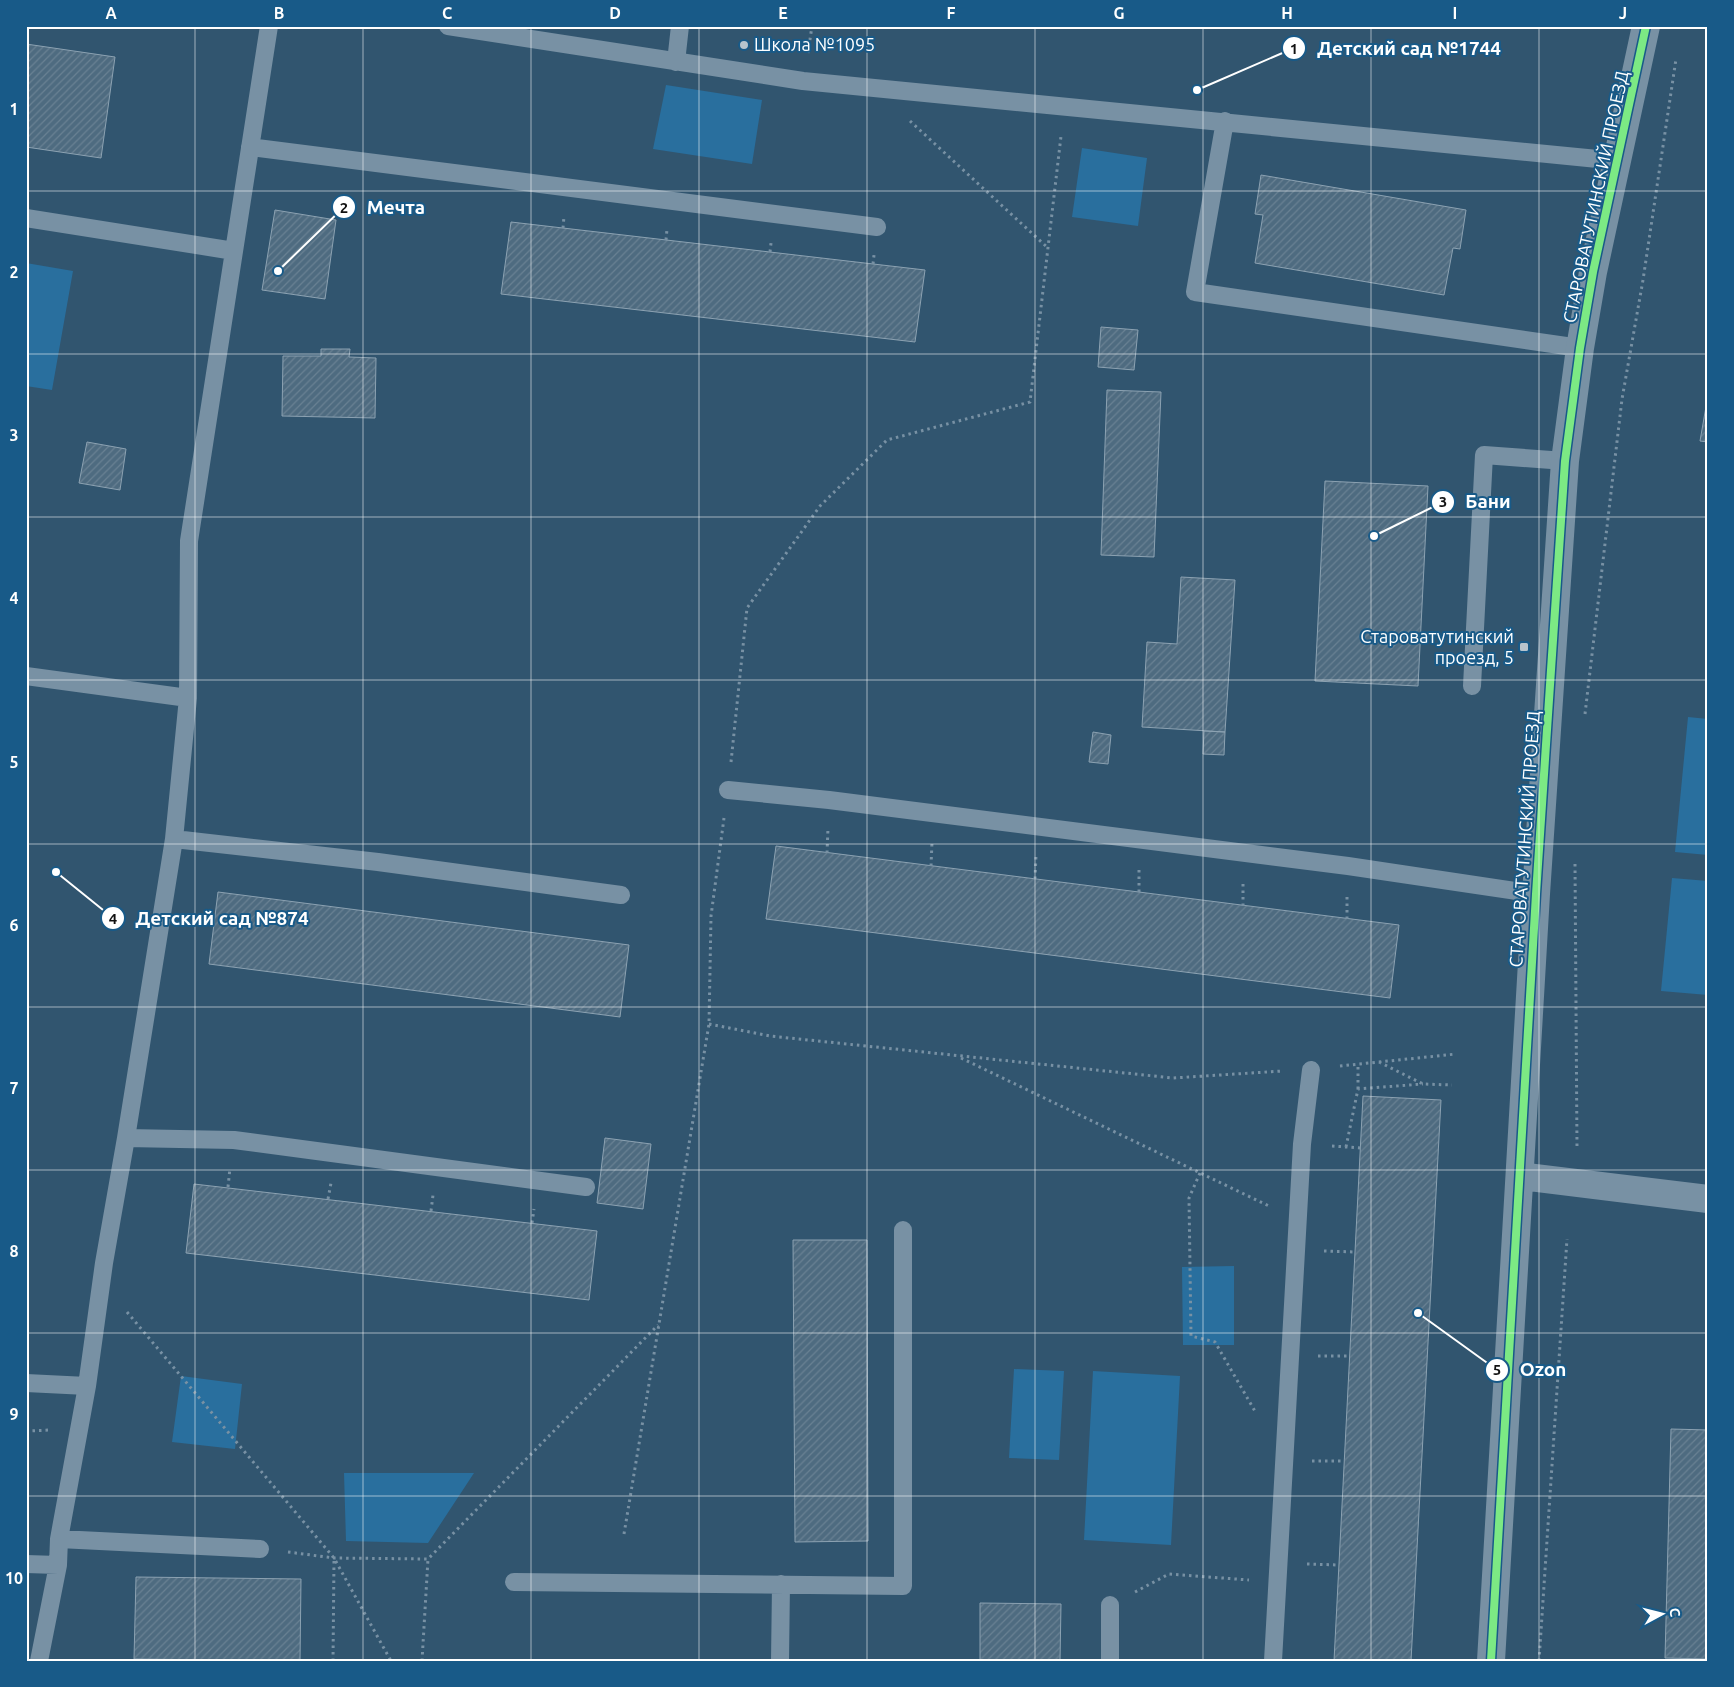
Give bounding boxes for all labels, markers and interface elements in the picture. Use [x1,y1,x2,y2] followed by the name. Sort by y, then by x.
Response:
[105,4,117,22] text: A
[274,4,284,22] text: B
[442,4,452,22] text: C
[609,4,621,22] text: D
[778,4,788,22] text: E
[947,4,956,22] text: F
[1113,4,1125,22] text: G
[1281,4,1293,22] text: H
[1453,4,1457,22] text: I
[1619,4,1627,22] text: J
[1282,31,1511,65] callout: Детский сад №1744
[754,34,875,54] place label: Школа №1095
[1317,37,1501,59] text: Детский сад №1744
[738,39,750,51] marker: Школа №1095
[1290,40,1298,57] text: 1
[1559,69,1632,325] street label: СТАРОВАТУТИНСКИЙ ПРОЕЗД
[9,100,19,118] text: 1
[332,190,435,224] callout: Мечта
[367,196,425,218] text: Мечта
[340,199,348,216] text: 2
[9,263,19,281] text: 2
[9,426,19,444] text: 3
[1430,485,1521,519] callout: Бани
[1465,490,1511,512] text: Бани
[1439,493,1447,510] text: 3
[9,589,19,607] text: 4
[1360,626,1514,667] place label: Староватутинский проезд, 5
[1518,641,1530,653] marker: Староватутинский проезд, 5
[1505,710,1543,968] street label: СТАРОВАТУТИНСКИЙ ПРОЕЗД
[9,753,19,771] text: 5
[101,901,319,935] callout: Детский сад №874
[135,907,309,929] text: Детский сад №874
[109,910,117,927] text: 4
[9,916,19,934] text: 6
[9,1079,19,1097] text: 7
[9,1242,19,1260] text: 8
[1484,1353,1576,1387] callout: Ozon
[1520,1358,1566,1380] text: Ozon
[1493,1361,1501,1378] text: 5
[9,1405,19,1423] text: 9
[5,1569,23,1587] text: 10
[1636,1590,1686,1640] north arrow
[1666,1607,1683,1618] text: С

